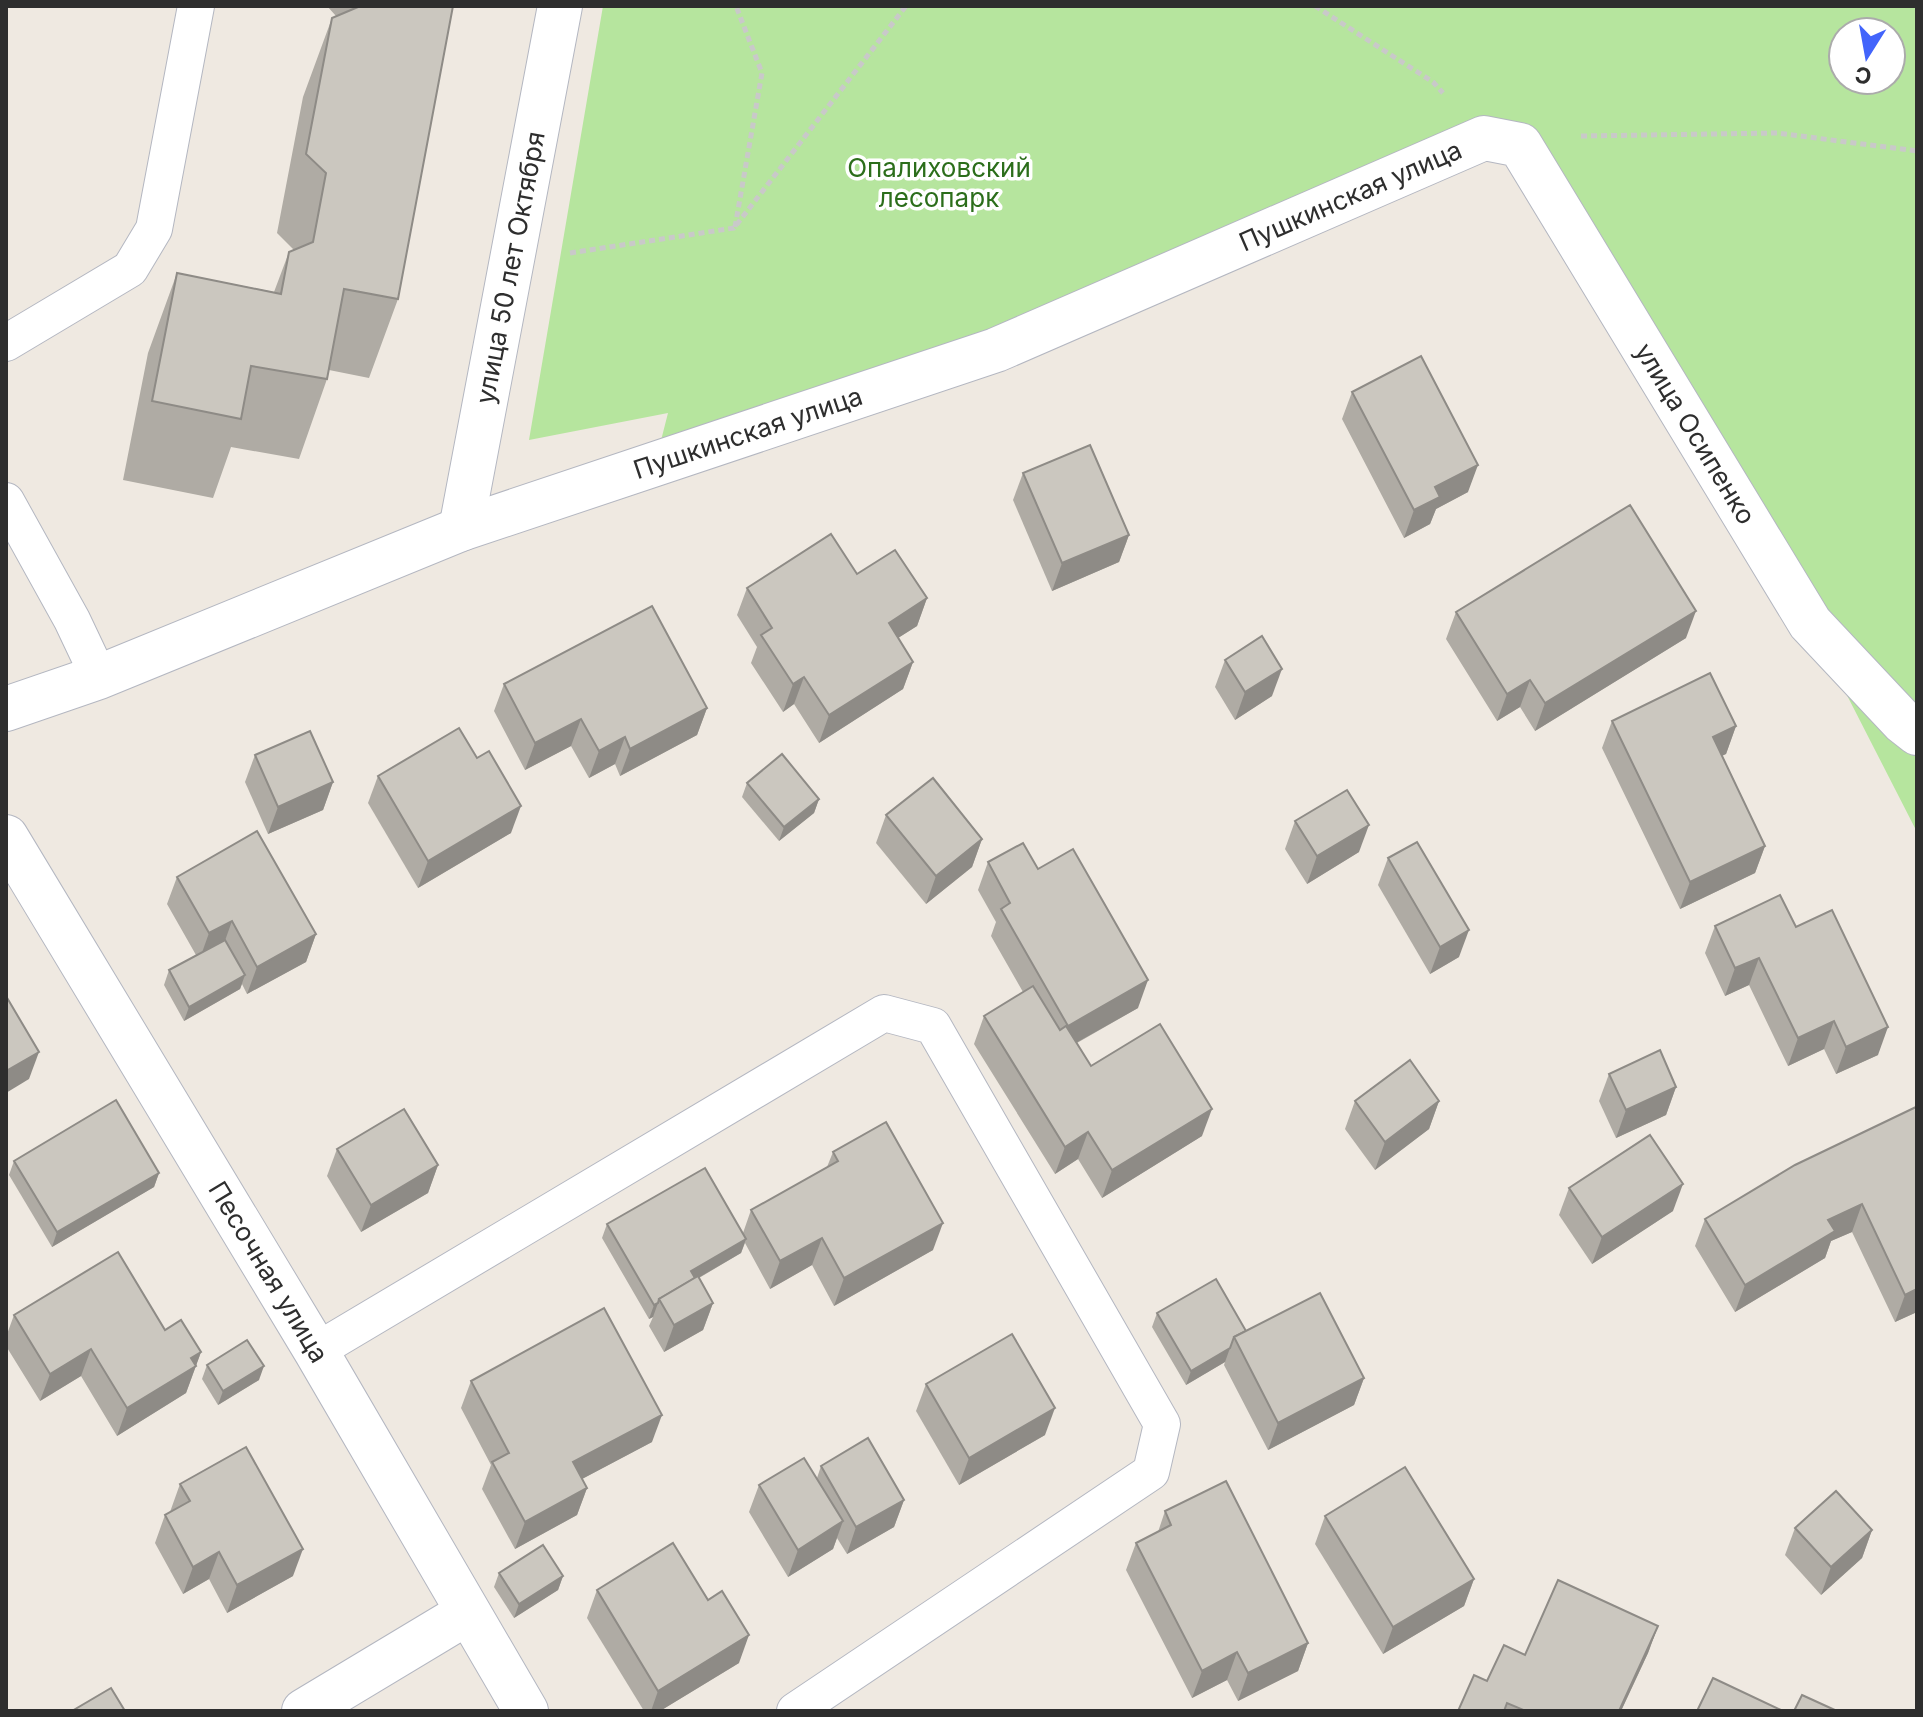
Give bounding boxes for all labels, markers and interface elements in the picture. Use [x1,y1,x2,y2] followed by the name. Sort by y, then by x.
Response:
[1827,16,1907,96] north arrow
[1853,61,1874,90] text: С
[469,129,551,406] street label: улица 50 лет Октября
[1234,134,1466,258] street label: Пушкинская улица
[847,152,1031,213] park label: Опалиховский лесопарк
[1629,337,1762,530] street label: улица Осипенко
[629,380,866,485] street label: Пушкинская улица
[202,1176,335,1368] street label: Песочная улица

